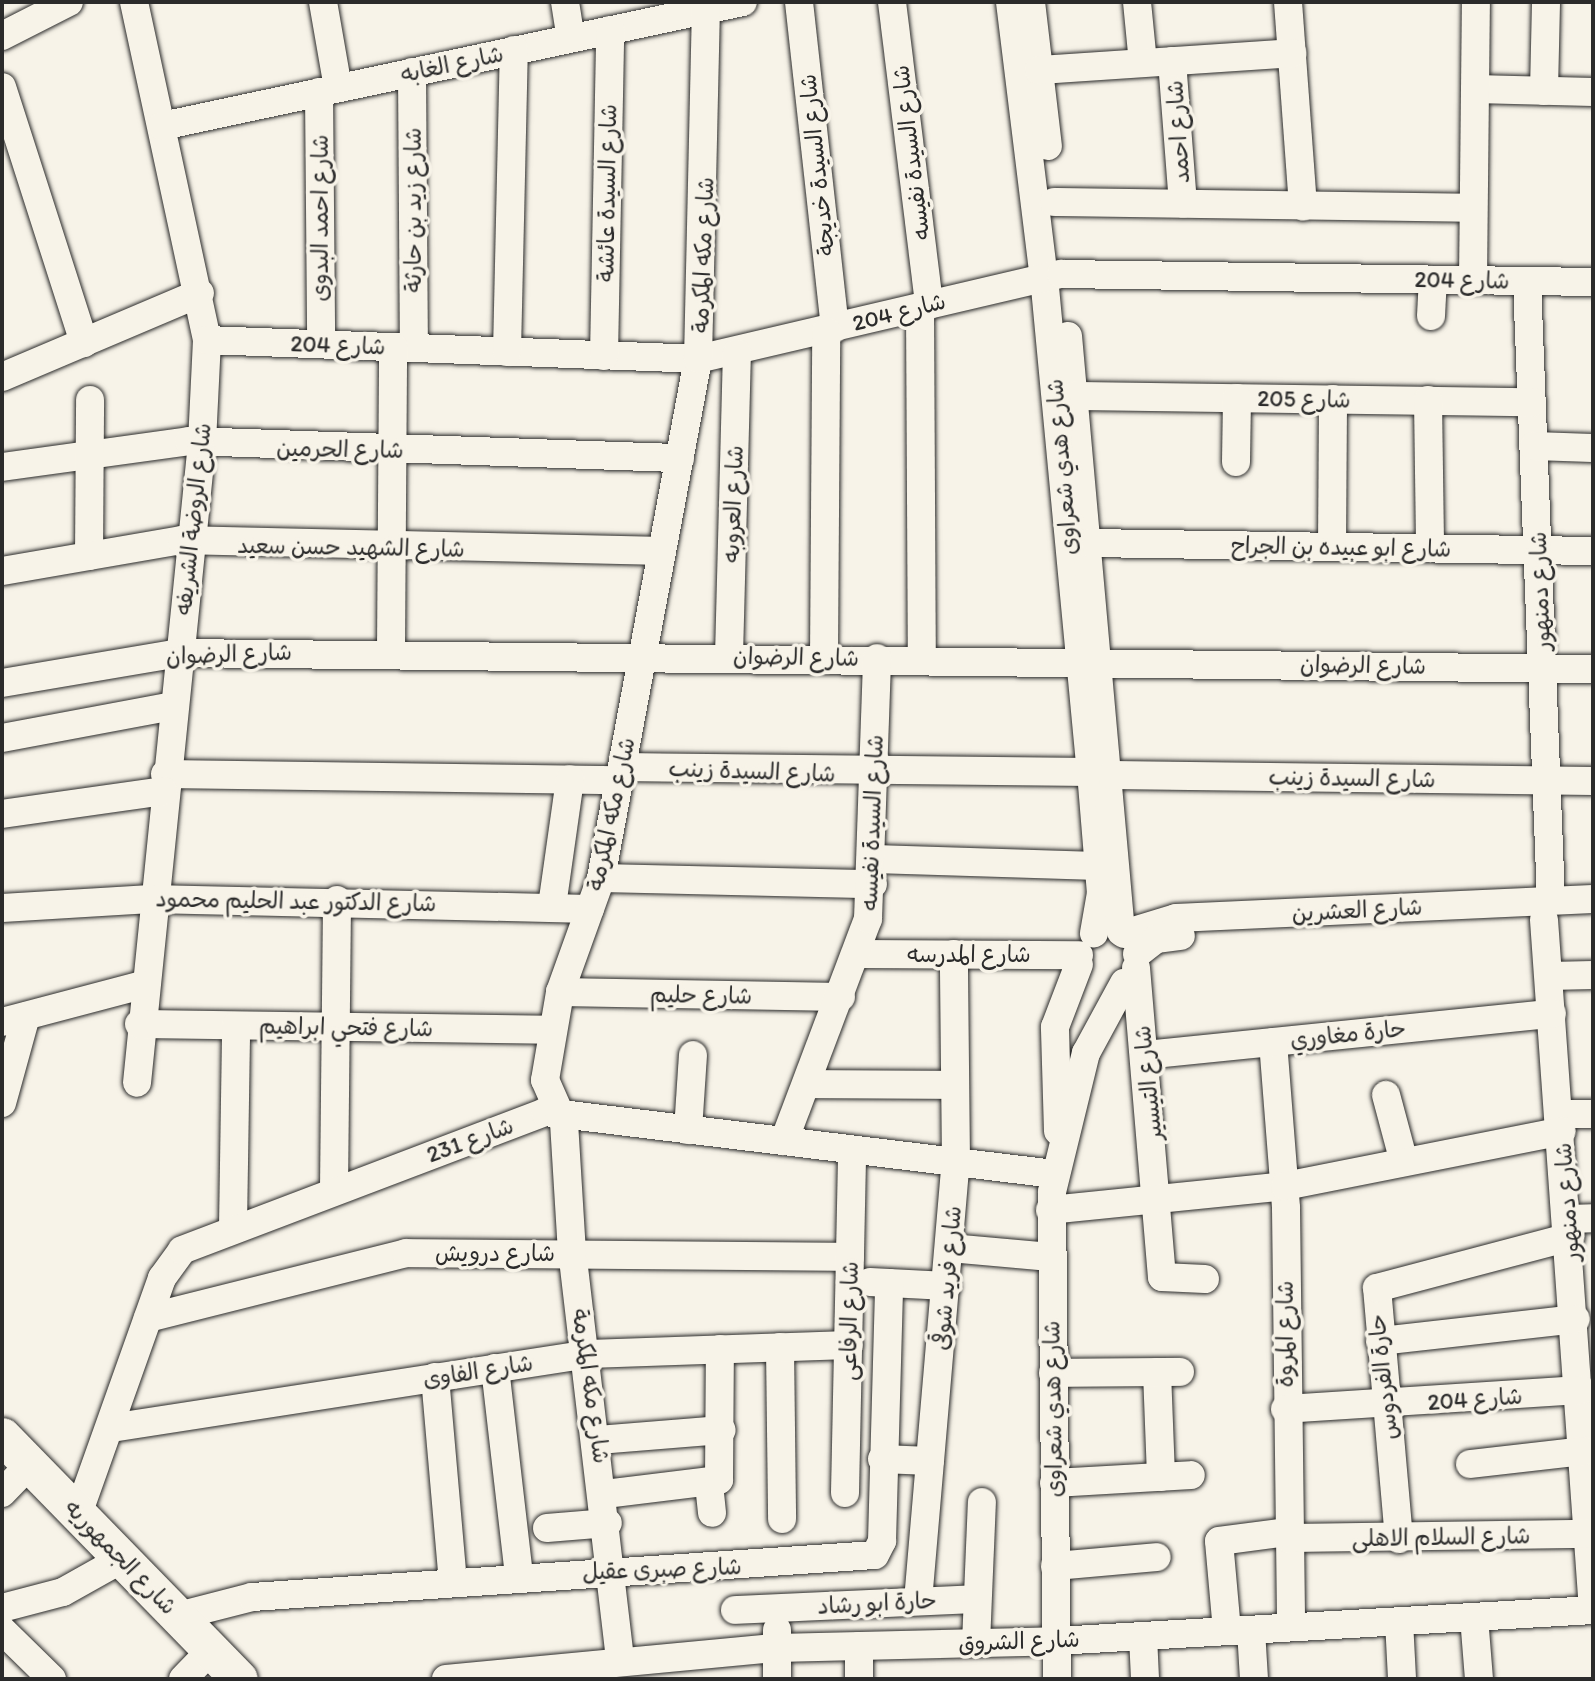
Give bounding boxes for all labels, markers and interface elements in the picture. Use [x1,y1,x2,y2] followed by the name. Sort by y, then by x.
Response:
[398,40,506,88] street label: شارع الغابه
[887,64,935,242] street label: شارع السيدة نفيسه
[794,73,840,257] street label: شارع السيدة خديجة
[1161,80,1195,184] street label: شارع احمد
[592,104,622,282] street label: شارع السيدة عائشة
[399,127,427,293] street label: شارع زيد بن حارثة
[306,134,334,302] street label: شارع احمد البدوى
[686,177,720,333] street label: شارع مكه المكرمة
[1414,265,1510,295] street label: شارع 204
[850,287,948,337] street label: شارع 204
[290,330,386,360] street label: شارع 204
[1041,378,1083,556] street label: شارع هدي شعراوى
[1257,384,1351,414] street label: شارع 205
[169,422,217,616] street label: شارع الروضة الشريفه
[276,434,404,464] street label: شارع الحرمين
[717,445,749,563] street label: شارع العروبه
[237,531,465,563] street label: شارع الشهيد حسن سعيد
[1231,531,1451,563] street label: شارع ابو عبيده بن الجراح
[1524,531,1556,651] street label: شارع دمنهور
[166,638,292,670] street label: شارع الرضوان
[733,642,859,672] street label: شارع الرضوان
[1300,650,1426,680] street label: شارع الرضوان
[855,734,889,912] street label: شارع السيدة نفيسه
[581,735,641,893] street label: شارع مكه المكرمة
[668,754,836,788] street label: شارع السيدة زينب
[1268,763,1436,793] street label: شارع السيدة زينب
[155,885,437,917] street label: شارع الدكتور عبد الحليم محمود
[1291,893,1423,927] street label: شارع العشرين
[907,940,1031,968] street label: شارع المدرسه
[650,980,752,1010] street label: شارع حليم
[259,1012,433,1042] street label: شارع فتحي ابراهيم
[1289,1014,1407,1054] street label: حارة مغاوري
[1128,1024,1168,1142] street label: شارع التيسير
[423,1112,517,1168] street label: شارع 231
[1549,1142,1585,1262] street label: شارع دمنهور
[927,1205,967,1351] street label: شارع فريد شوقى
[435,1239,555,1267] street label: شارع درويش
[834,1261,864,1381] street label: شارع الرفاعى
[1271,1281,1299,1387] street label: شارع المروة
[566,1307,616,1465] street label: شارع مكه المكرمة
[1363,1313,1403,1441] street label: حارة الفردوس
[1038,1320,1068,1498] street label: شارع هدي شعراوى
[421,1349,535,1393] street label: شارع الفاوى
[1427,1382,1523,1416] street label: شارع 204
[59,1494,183,1620] street label: شارع الجمهوريه
[1351,1522,1531,1552] street label: شارع السلام الاهلى
[582,1552,742,1586] street label: شارع صبرى عقيل
[817,1586,937,1620] street label: حارة ابو رشاد
[958,1625,1080,1657] street label: شارع الشروق

